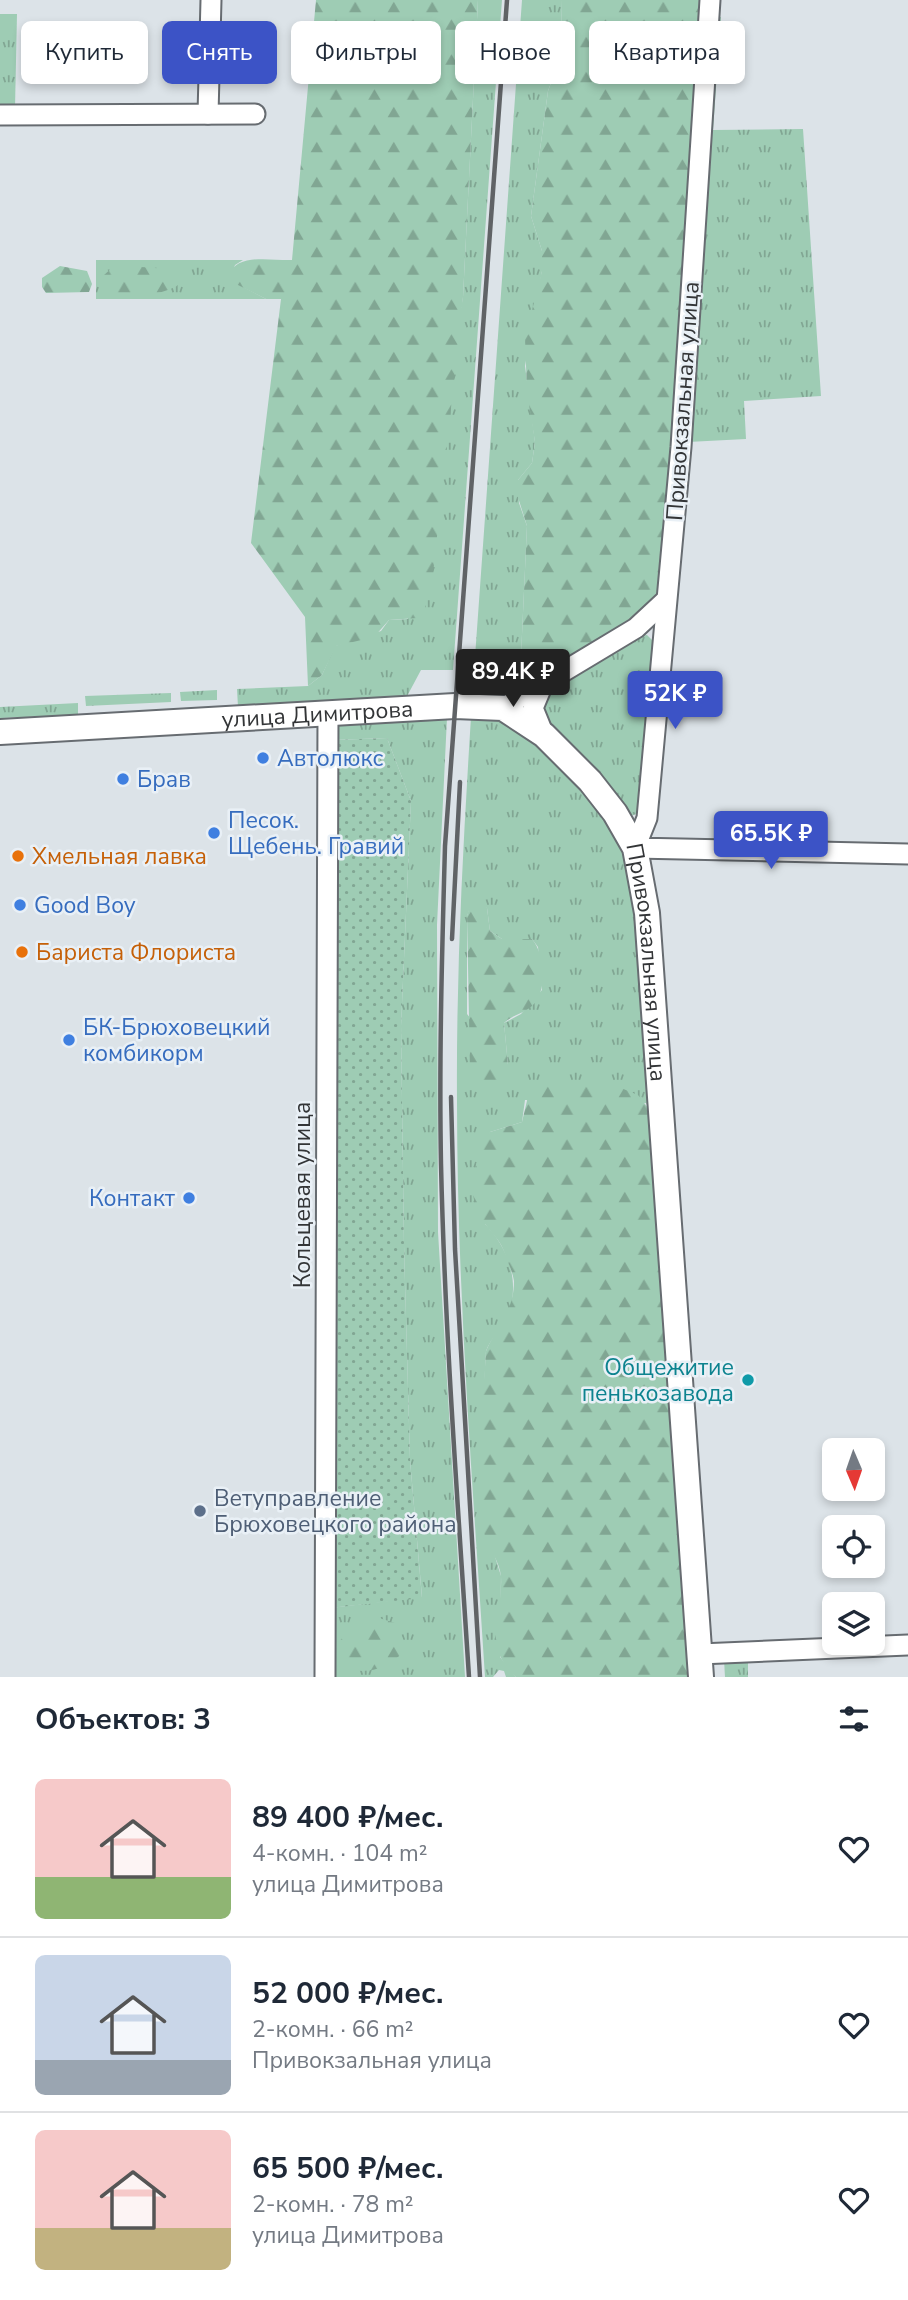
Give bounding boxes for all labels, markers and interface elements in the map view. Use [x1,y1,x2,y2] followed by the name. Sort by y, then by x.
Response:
[21,21,148,84] chip: Купить
[162,21,277,84] chip: Снять
[291,21,441,84] chip: Фильтры
[455,21,575,84] chip: Новое
[589,21,745,84] chip: Квартира
[659,280,707,522] street label: Привокзальная улица
[448,650,578,709] pin: 89.4K ₽
[472,656,554,687] text: 89.4K ₽
[626,672,724,731] pin: 52K ₽
[644,678,706,709] text: 52K ₽
[221,693,414,735] street label: улица Димитрова
[277,743,384,774] place label: Автолюкс
[255,750,271,766] marker: Автолюкс
[137,764,191,795] place label: Брав
[115,771,131,787] marker: Брав
[228,805,404,862] place label: Песок. Щебень. Гравий
[706,812,836,871] pin: 65.5K ₽
[730,818,812,849] text: 65.5K ₽
[206,825,222,841] marker: Песок. Щебень. Гравий
[619,840,674,1083] street label: Привокзальная улица
[32,841,207,872] place label: Хмельная лавка
[10,848,26,864] marker: Хмельная лавка
[34,890,136,921] place label: Good Boy
[12,897,28,913] marker: Good Boy
[36,937,236,968] place label: Бариста Флориста
[14,944,30,960] marker: Бариста Флориста
[83,1012,271,1069] place label: БК-Брюховецкий комбикорм
[61,1032,77,1048] marker: БК-Брюховецкий комбикорм
[287,1102,318,1288] street label: Кольцевая улица
[89,1183,176,1214] place label: Контакт
[181,1190,197,1206] marker: Контакт
[582,1352,734,1409] place label: Общежитие пенькозавода
[740,1372,756,1388] marker: Общежитие пенькозавода
[822,1438,886,1502] north arrow
[822,1438,885,1655] map controls
[214,1483,457,1540] place label: Ветуправление Брюховецкого района
[192,1503,208,1519] marker: Ветуправление Брюховецкого района
[822,1515,885,1578] button: locate
[822,1592,885,1655] button: layers
[35,1699,211,1740] text: Объектов: 3
[835,1700,873,1738] icon: filters
[252,1797,443,1838] text: 89 400 ₽/мес.
[91,1807,175,1891] icon: home
[835,1830,873,1868] icon: heart
[252,1838,427,1869] text: 4-комн. · 104 m²
[252,1869,444,1900] text: улица Димитрова
[252,1973,443,2014] text: 52 000 ₽/мес.
[91,1983,175,2067] icon: home
[835,2006,873,2044] icon: heart
[252,2014,414,2045] text: 2-комн. · 66 m²
[252,2045,492,2076] text: Привокзальная улица
[252,2148,443,2189] text: 65 500 ₽/мес.
[91,2158,175,2242] icon: home
[835,2181,873,2219] icon: heart
[252,2189,414,2220] text: 2-комн. · 78 m²
[252,2220,444,2251] text: улица Димитрова

